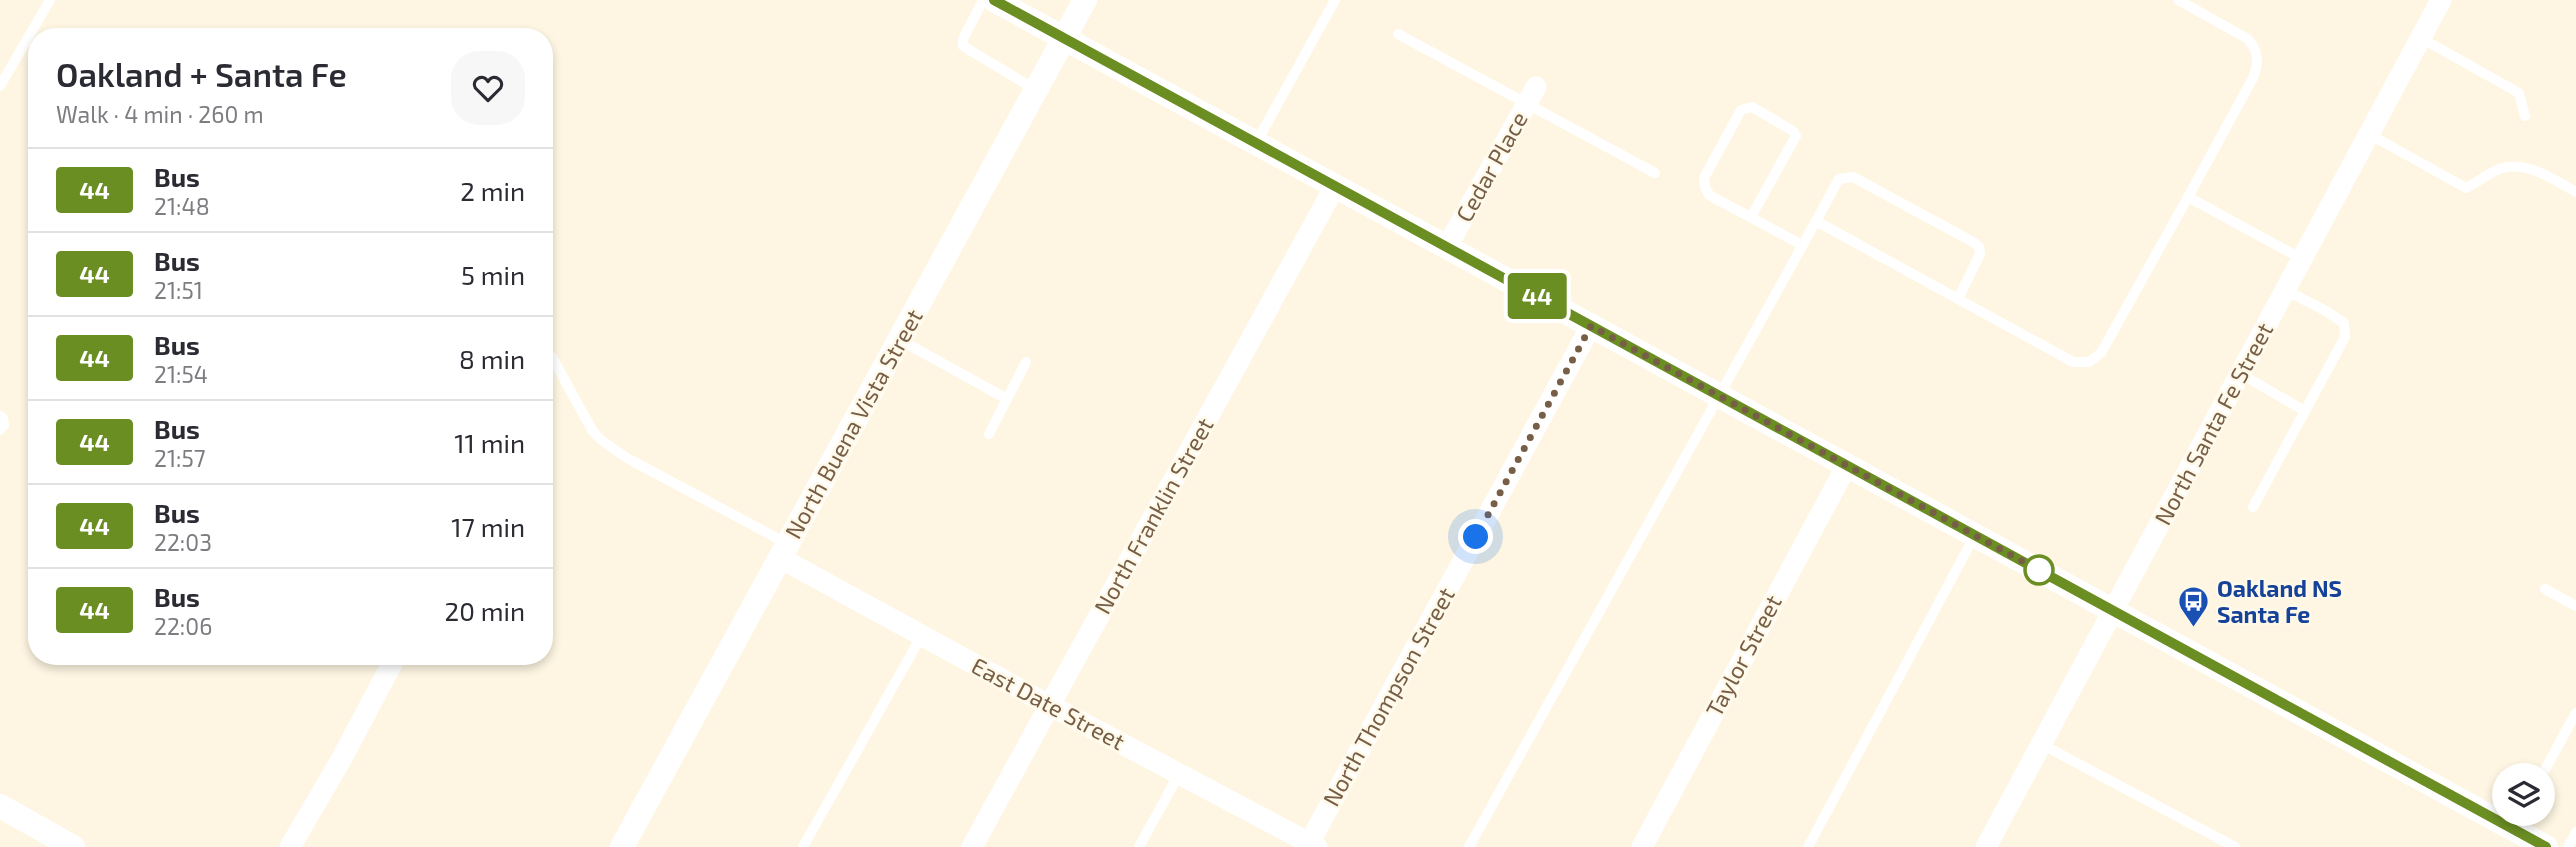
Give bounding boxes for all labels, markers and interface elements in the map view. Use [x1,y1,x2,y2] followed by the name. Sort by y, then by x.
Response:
[451,51,525,125] button: heart
[56,54,347,94] text: Oakland + Santa Fe
[56,100,264,128] text: Walk · 4 min · 260 m
[1449,107,1533,226] street label: Cedar Place
[154,161,200,192] text: Bus
[79,175,110,204] text: 44
[460,175,525,206] text: 2 min
[154,192,210,220] text: 21:48
[154,245,200,276] text: Bus
[79,259,110,288] text: 44
[461,259,525,290] text: 5 min
[1506,273,1568,319] line badge: 44
[154,276,203,304] text: 21:51
[1522,281,1552,310] text: 44
[778,304,928,543] street label: North Buena Vista Street
[2148,318,2278,529] street label: North Santa Fe Street
[154,329,200,360] text: Bus
[79,343,110,372] text: 44
[459,343,525,374] text: 8 min
[154,360,208,388] text: 21:54
[1088,412,1219,618] street label: North Franklin Street
[154,413,200,444] text: Bus
[79,427,110,456] text: 44
[454,427,525,458] text: 11 min
[154,444,206,472] text: 21:57
[154,497,200,528] text: Bus
[79,511,110,540] text: 44
[451,511,525,542] text: 17 min
[1458,519,1493,554] your location
[154,528,212,556] text: 22:03
[2024,555,2054,585] unlabelled marker
[2217,574,2342,628] place label: Oakland NS Santa Fe
[154,581,200,612] text: Bus
[1316,582,1460,811] street label: North Thompson Street
[2177,585,2211,629] bus stop icon: Oakland NS Santa Fe
[1699,590,1787,721] street label: Taylor Street
[79,595,110,624] text: 44
[445,595,525,626] text: 20 min
[154,612,212,640] text: 22:06
[967,651,1130,755] street label: East Date Street
[2492,763,2555,826] map controls
[2492,763,2555,826] button: layers

